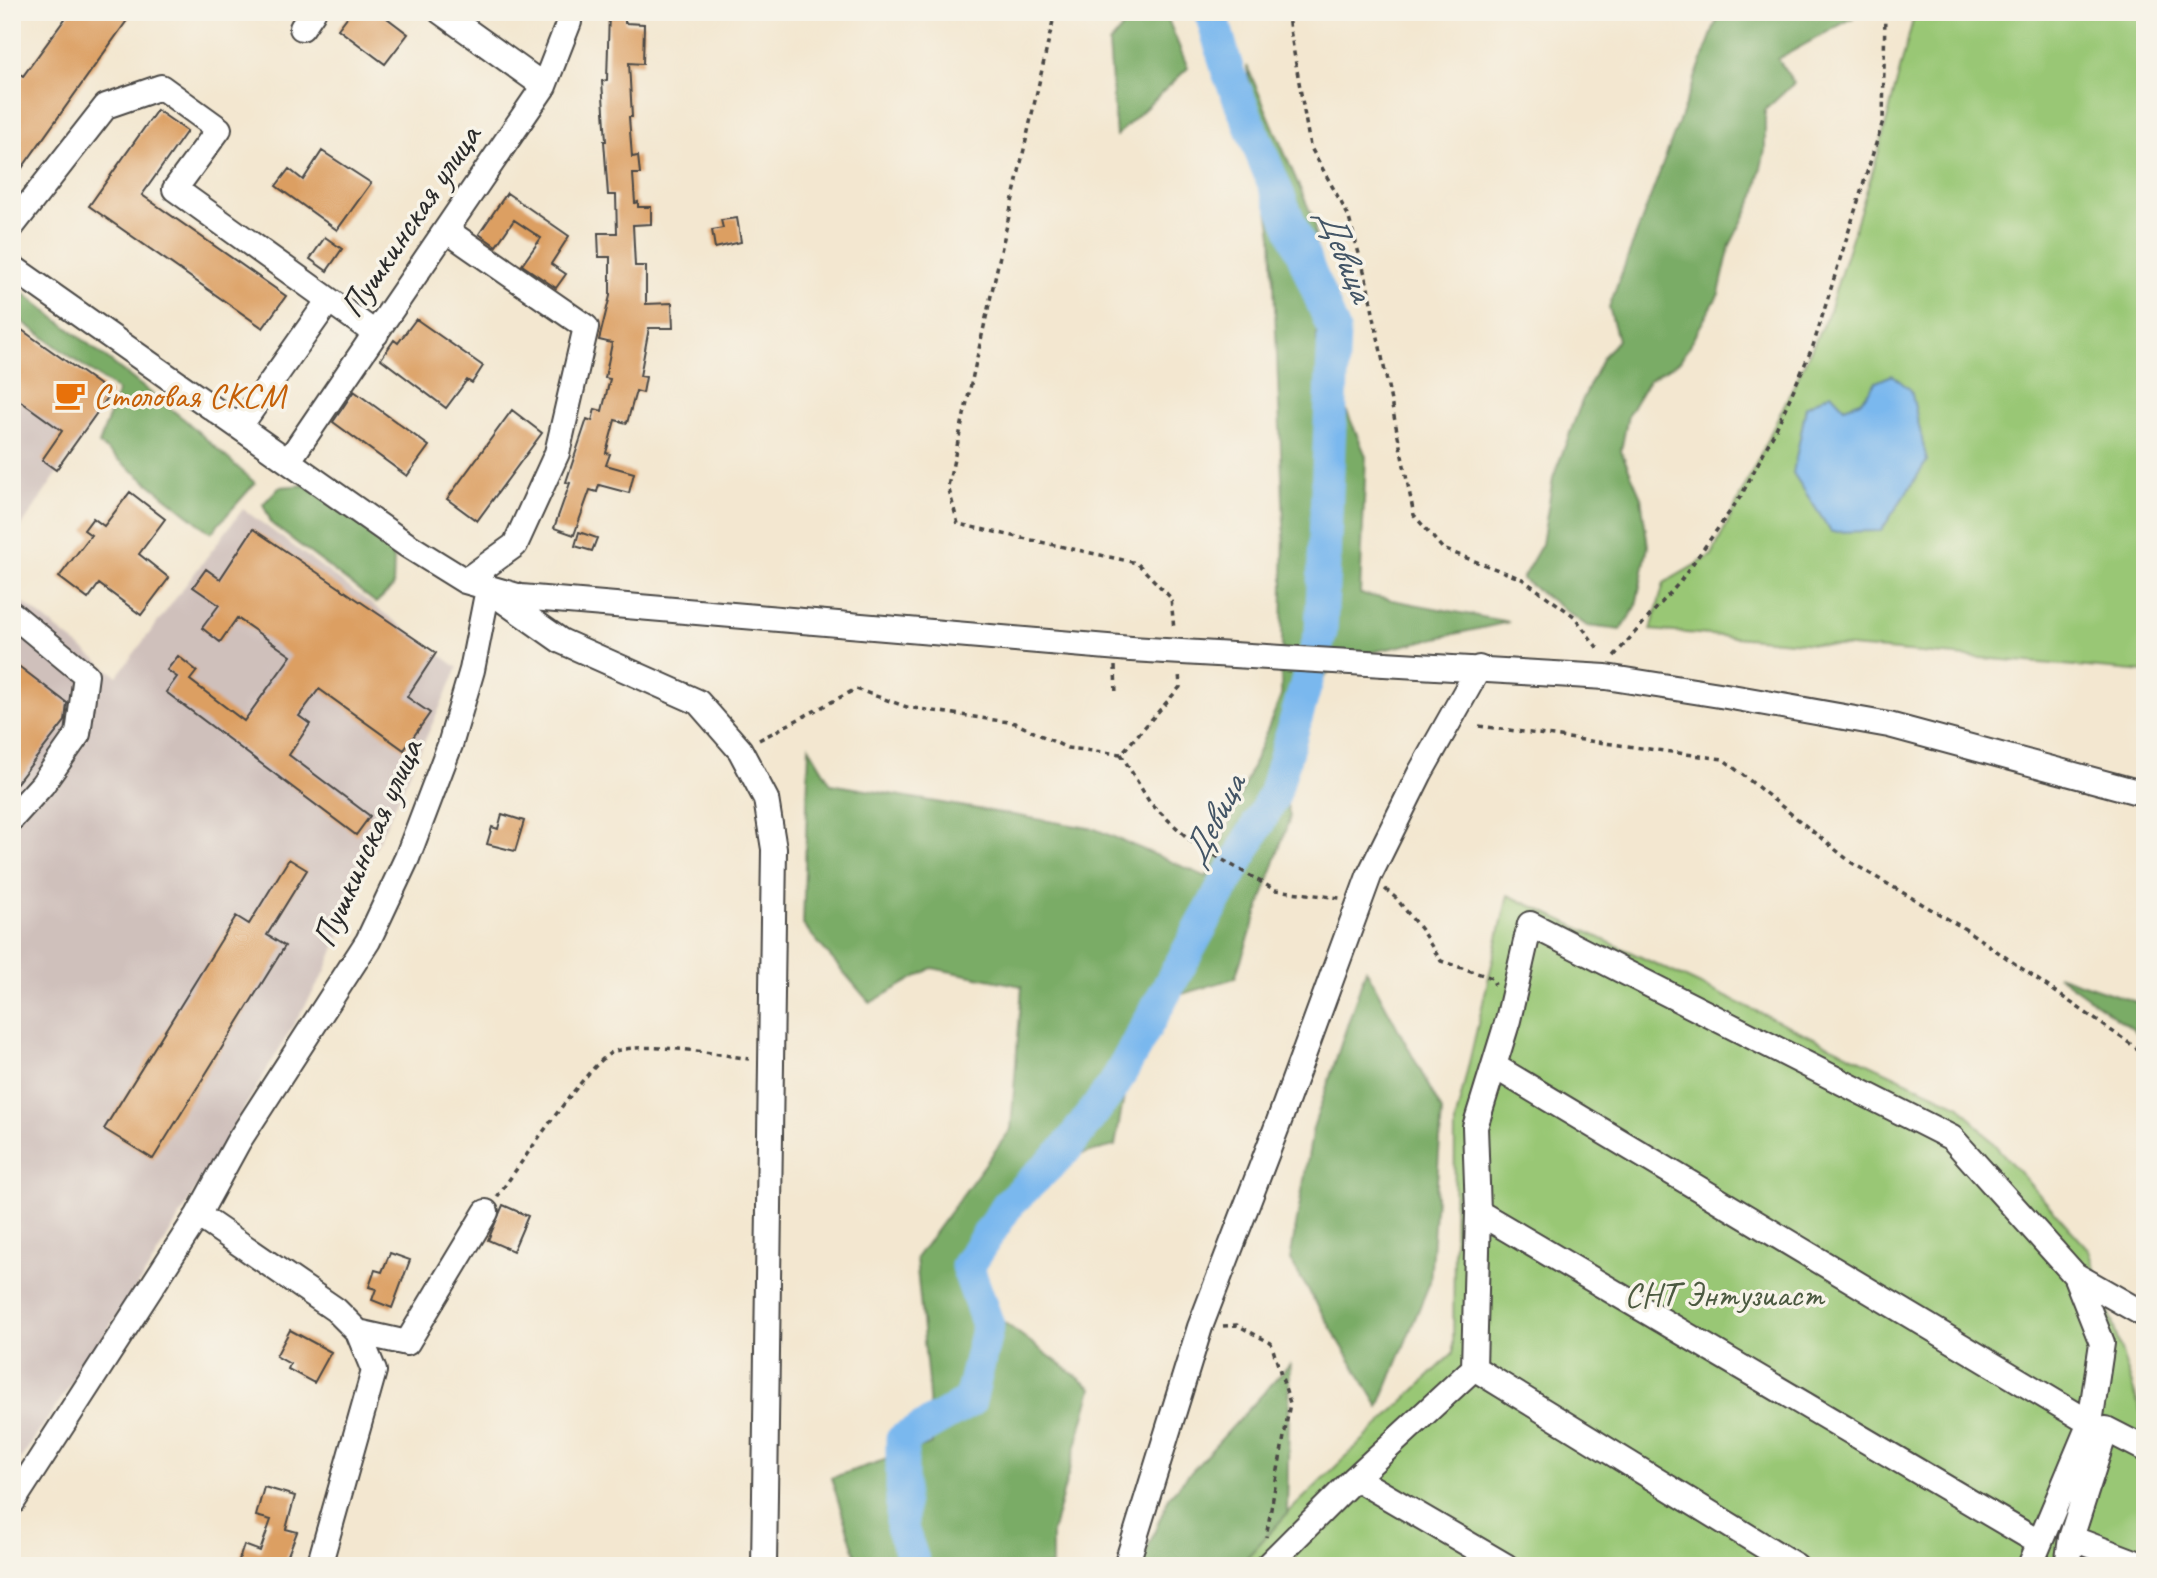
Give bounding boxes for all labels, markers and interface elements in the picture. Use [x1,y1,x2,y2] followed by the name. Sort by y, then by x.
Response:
[329,114,492,326] street label: Пушкинская улица
[1306,200,1387,311] water label: Девица
[93,373,288,418] place label: Столовая СКСМ
[53,378,87,412] cafe icon: Столовая СКСМ
[301,730,434,954] street label: Пушкинская улица
[1170,763,1257,874] water label: Девица
[1624,1272,1826,1317] park label: СНТ Энтузиаст

